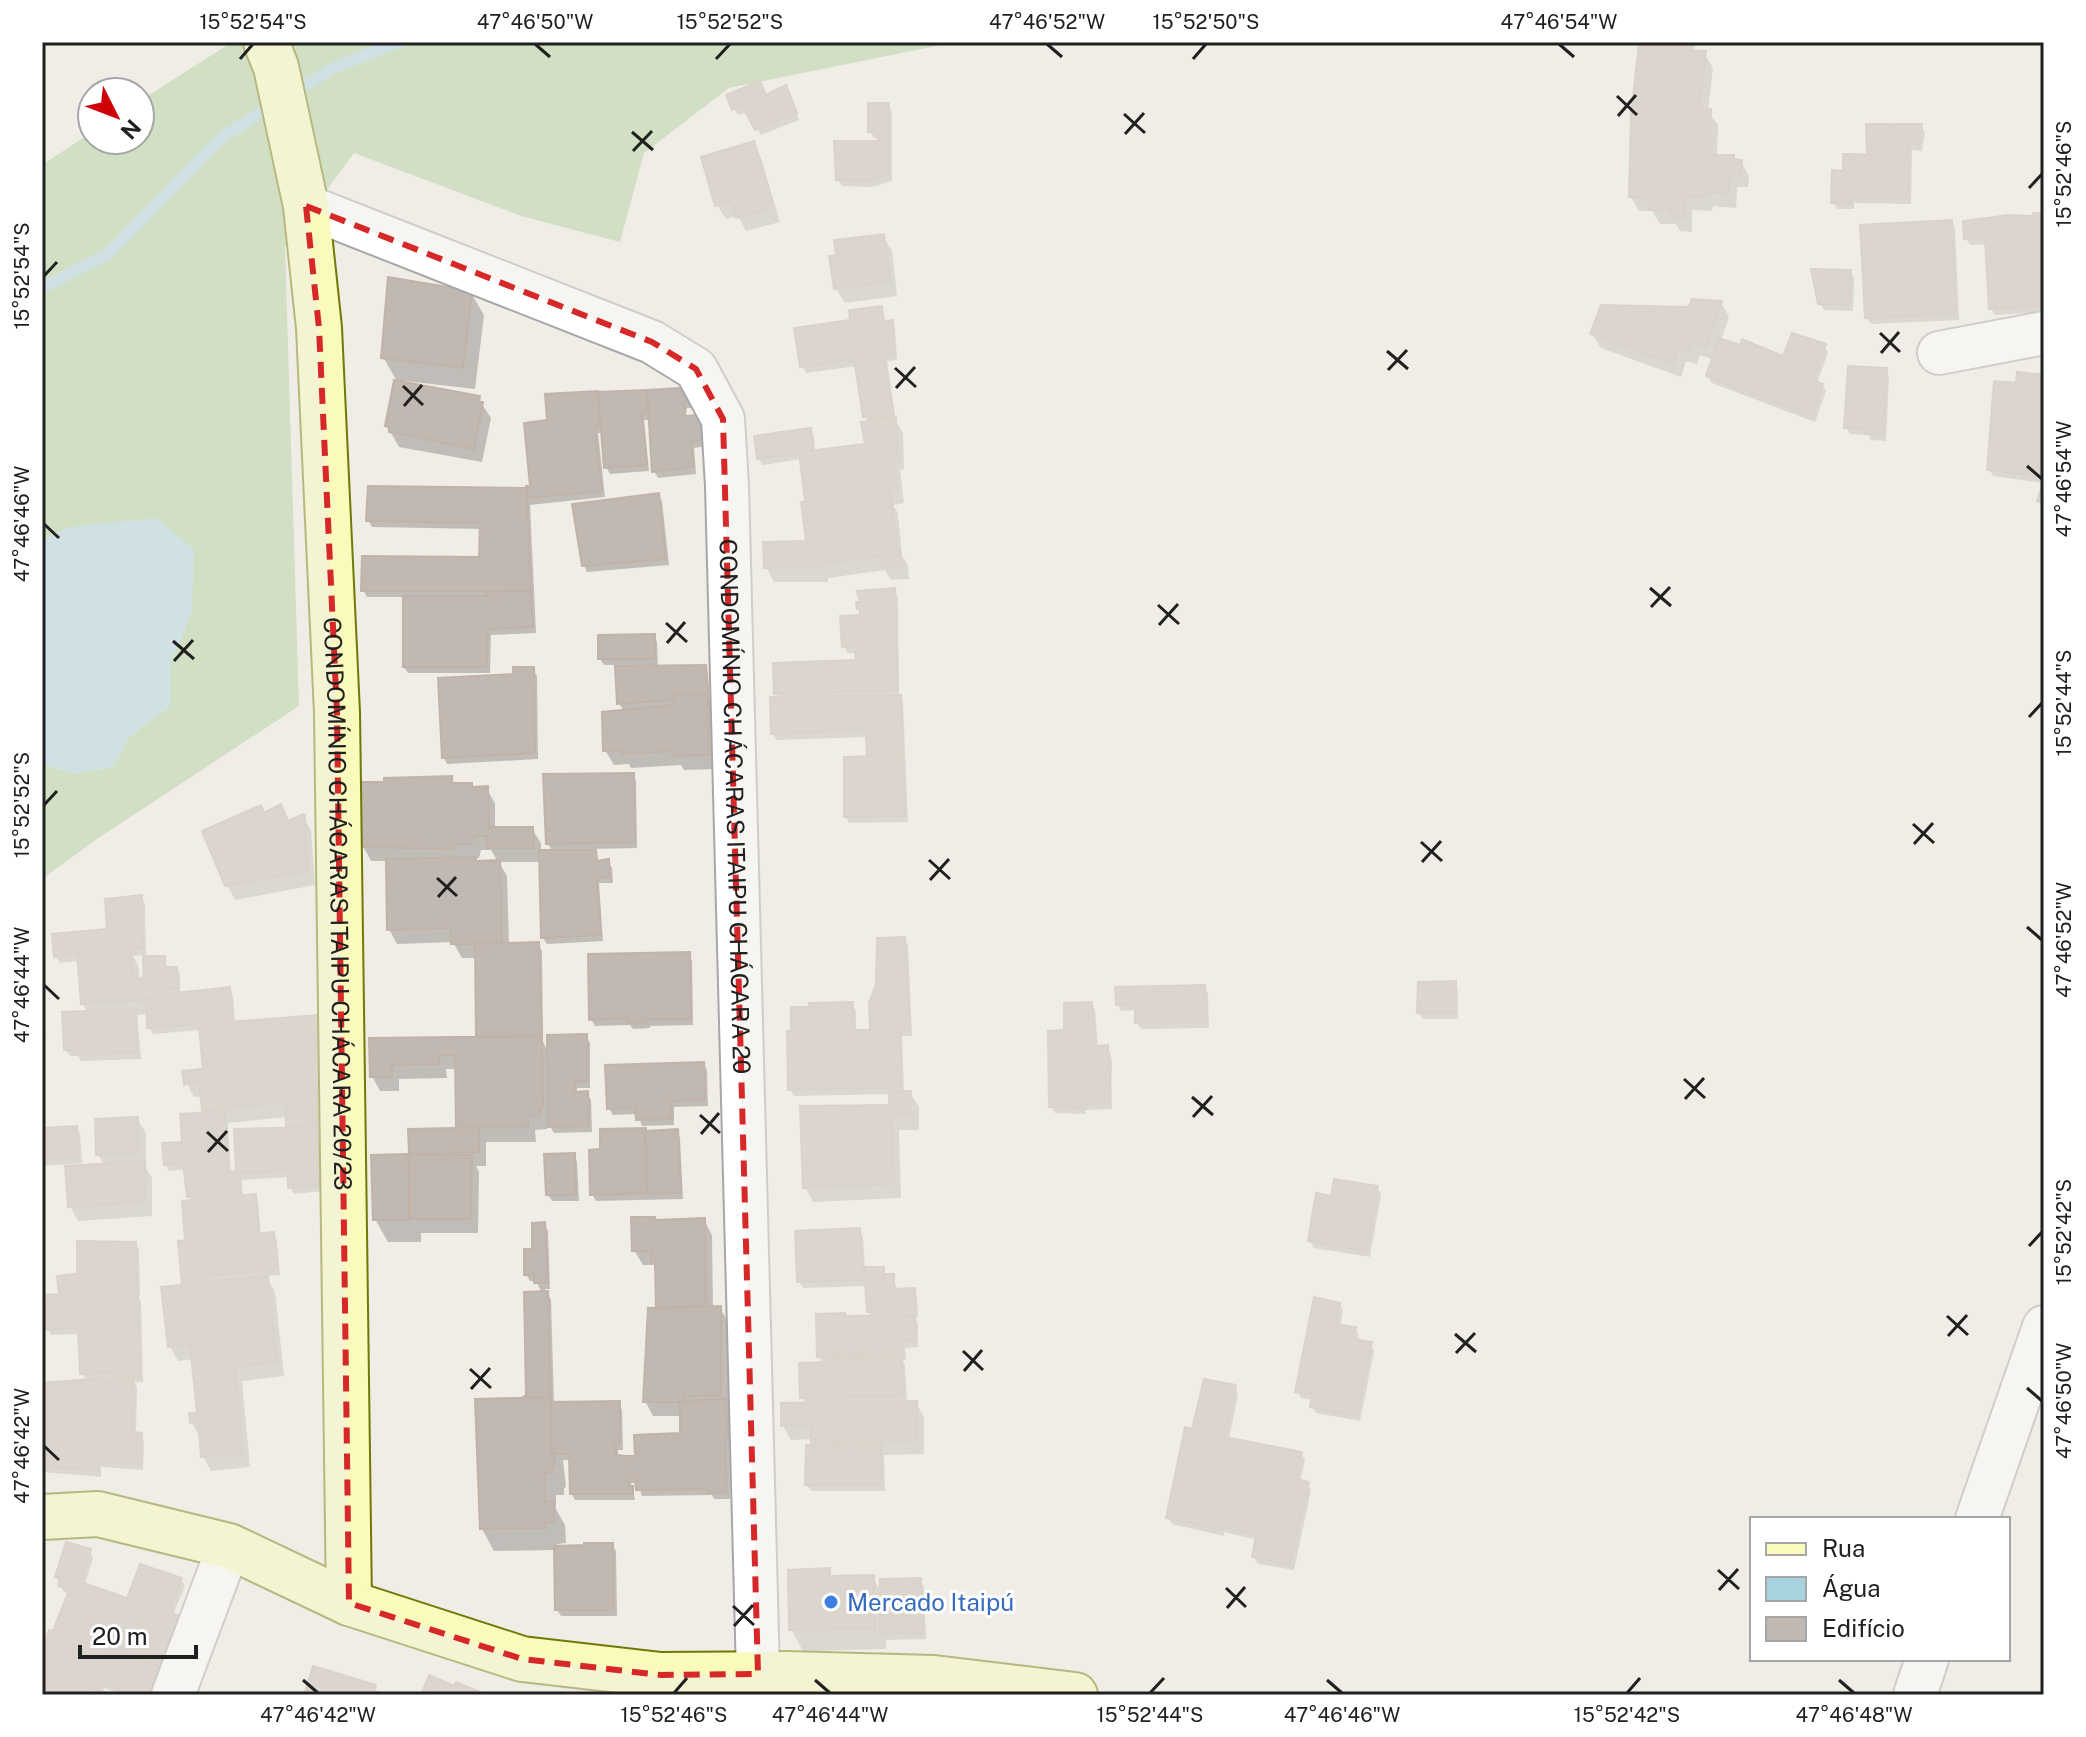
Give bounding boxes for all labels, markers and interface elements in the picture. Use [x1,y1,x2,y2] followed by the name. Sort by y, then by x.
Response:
[199,10,307,34] text: 15°52'54"S
[477,10,593,34] text: 47°46'50"W
[677,10,783,34] text: 15°52'52"S
[989,10,1105,34] text: 47°46'52"W
[1153,10,1259,34] text: 15°52'50"S
[1501,10,1617,34] text: 47°46'54"W
[76,76,156,156] north arrow
[115,114,146,144] text: N
[2052,121,2076,227] text: 15°52'46"S
[10,222,34,330] text: 15°52'54"S
[2052,421,2076,537] text: 47°46'54"W
[10,466,34,582] text: 47°46'46"W
[714,538,756,1075] street label: CONDOMÍNIO CHÁCARAS ITAIPU CHÁCARA 20
[319,616,357,1191] street label: CONDOMÍNIO CHÁCARAS ITAIPU CHÁCARA 20/23
[2052,650,2076,756] text: 15°52'44"S
[10,752,34,858] text: 15°52'52"S
[2052,882,2076,998] text: 47°46'52"W
[10,927,34,1043] text: 47°46'44"W
[2052,1179,2076,1285] text: 15°52'42"S
[2052,1343,2076,1459] text: 47°46'50"W
[10,1388,34,1504] text: 47°46'42"W
[1750,1517,2010,1661] legend
[1822,1534,1865,1562] text: Rua
[1822,1574,1880,1602] text: Água
[847,1588,1014,1616] place label: Mercado Itaipú
[822,1593,840,1611] marker: Mercado Itaipú
[80,1609,196,1659] scale bar
[1822,1614,1905,1642] text: Edifício
[92,1622,148,1650] text: 20 m
[260,1703,376,1727] text: 47°46'42"W
[621,1703,727,1727] text: 15°52'46"S
[772,1703,888,1727] text: 47°46'44"W
[1097,1703,1203,1727] text: 15°52'44"S
[1284,1703,1400,1727] text: 47°46'46"W
[1574,1703,1680,1727] text: 15°52'42"S
[1796,1703,1912,1727] text: 47°46'48"W

